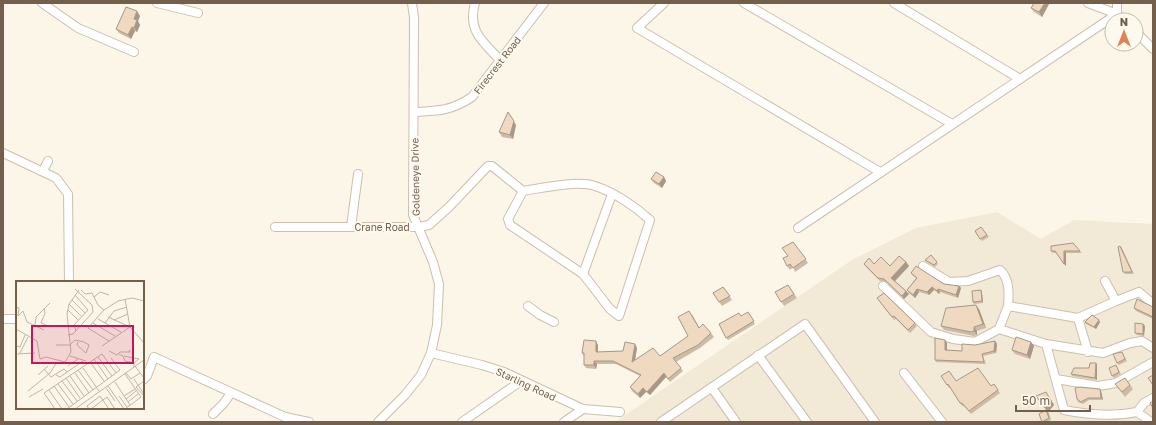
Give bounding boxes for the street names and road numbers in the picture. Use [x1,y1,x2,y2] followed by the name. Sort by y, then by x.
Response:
[471,34,523,96] street label: Firecrest Road
[408,138,422,216] street label: Goldeneye Drive
[354,221,410,233] street label: Crane Road
[494,365,558,403] street label: Starling Road

